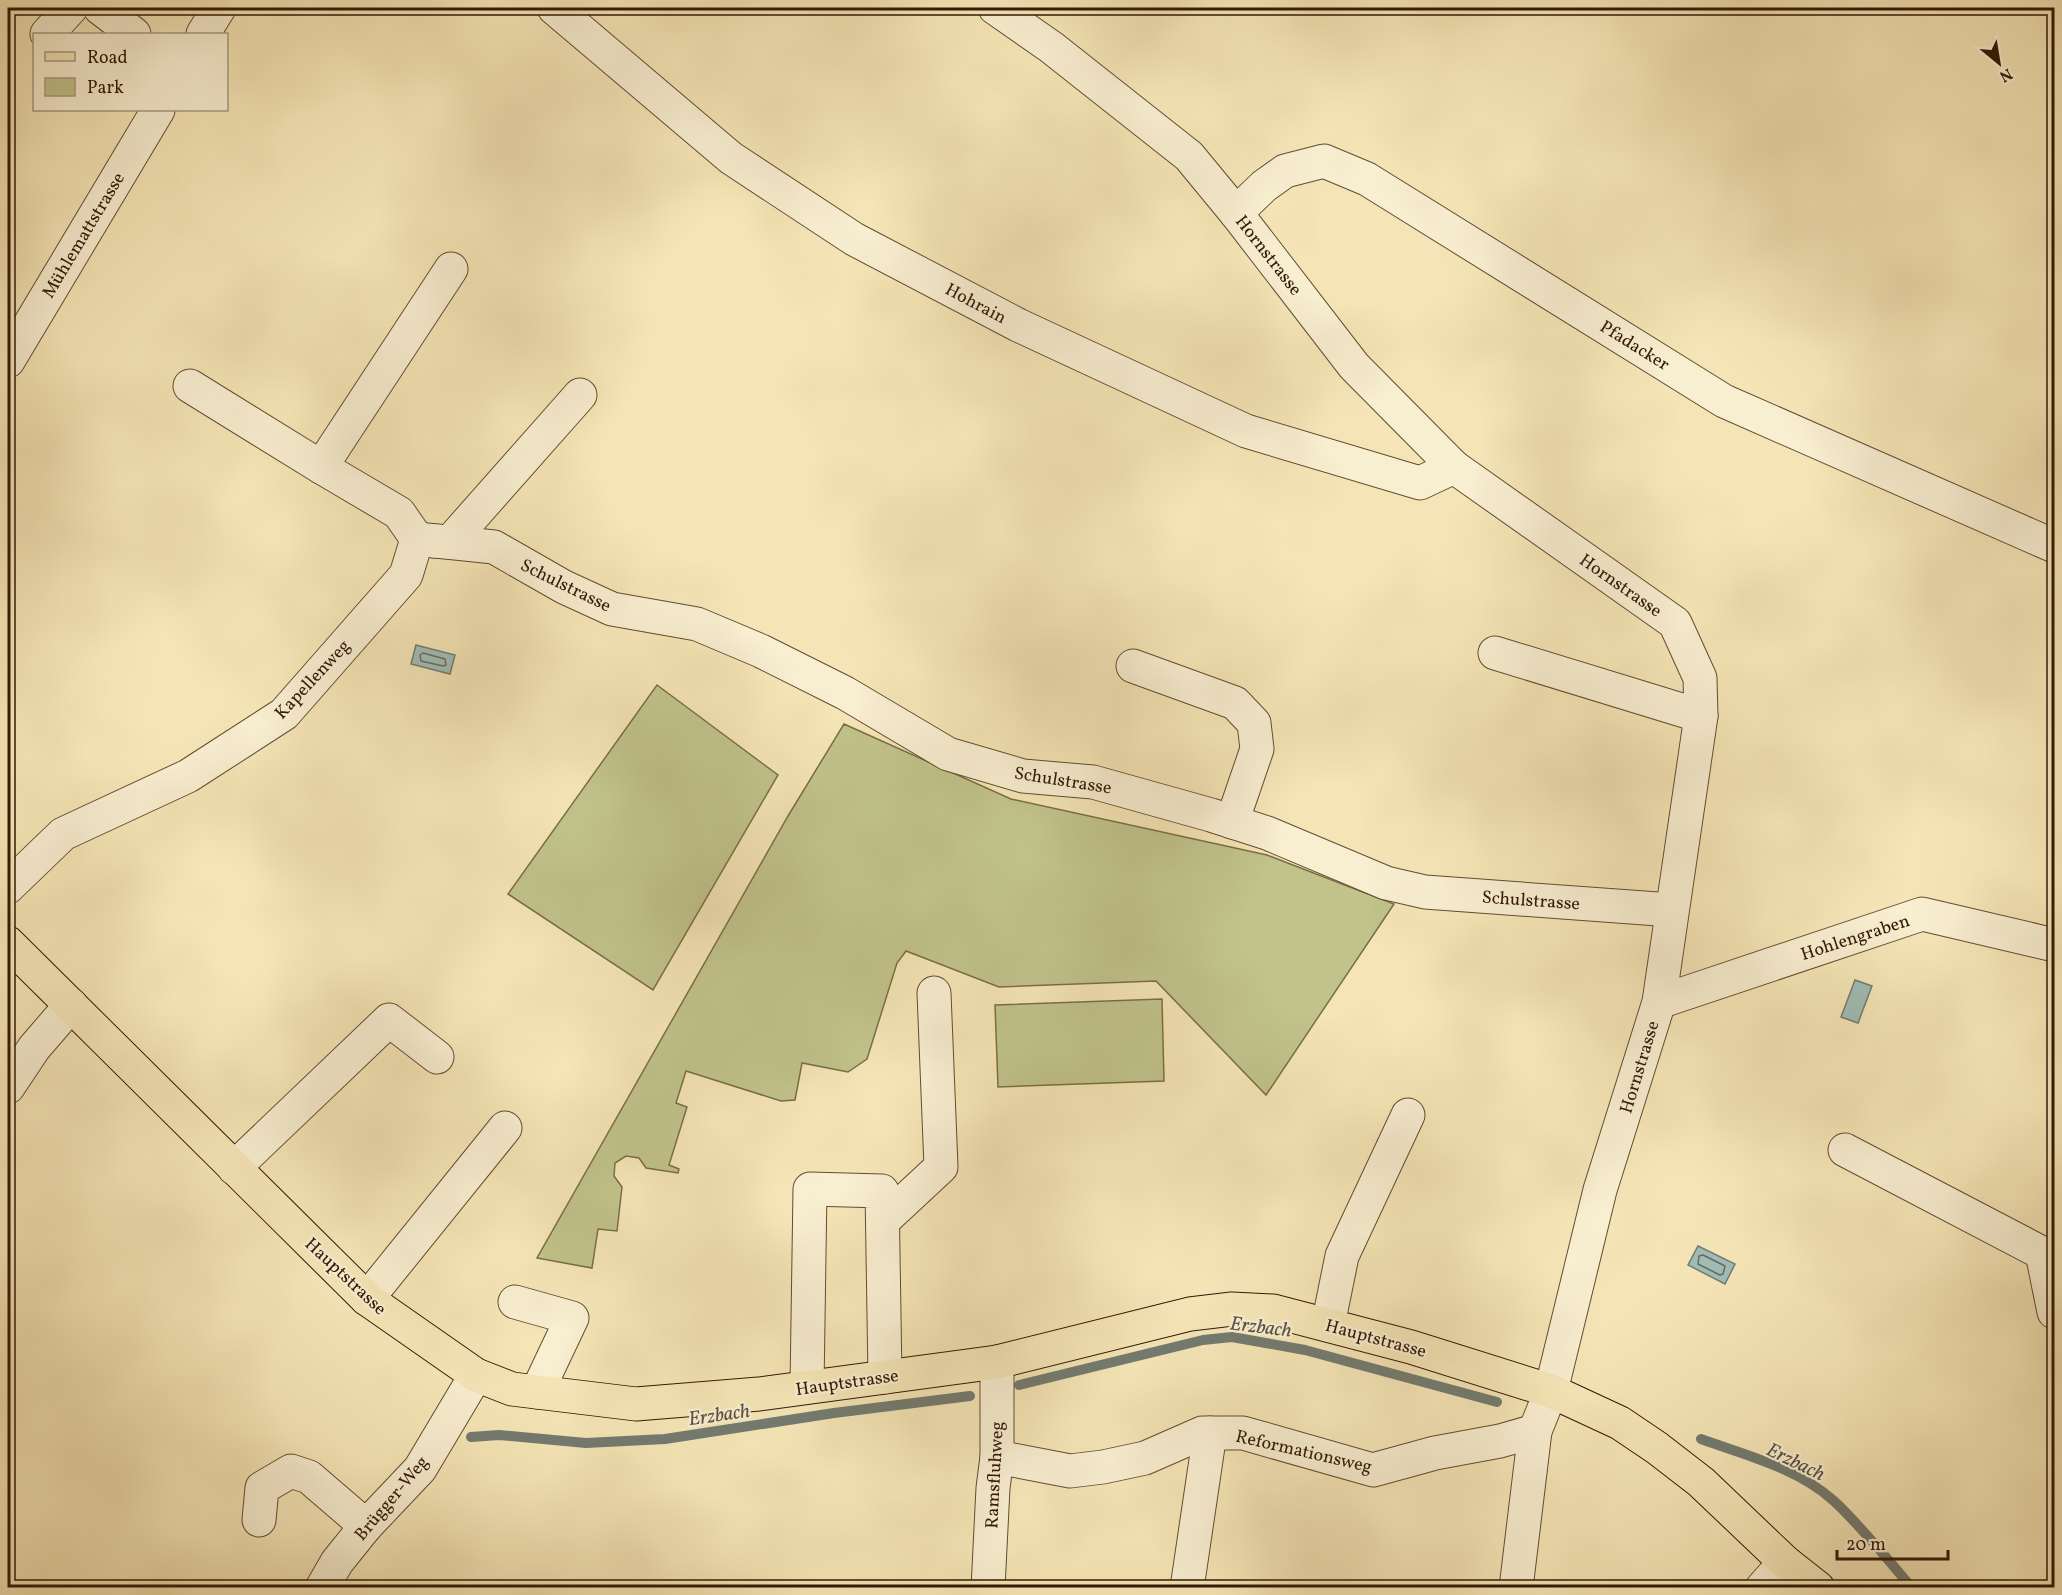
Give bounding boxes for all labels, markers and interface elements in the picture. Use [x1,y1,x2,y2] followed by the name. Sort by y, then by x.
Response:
[33,33,228,111] legend
[1969,33,2029,93] north arrow
[87,46,128,71] text: Road
[1995,62,2016,87] text: N
[87,76,124,101] text: Park
[37,168,132,303] street label: Mühlemattstrasse
[1228,210,1307,301] street label: Hornstrasse
[940,278,1011,331] street label: Hohrain
[1595,315,1674,378] street label: Pfadacker
[1574,548,1667,624] street label: Hornstrasse
[516,554,615,619] street label: Schulstrasse
[270,635,357,725] street label: Kapellenweg
[1012,761,1113,802] street label: Schulstrasse
[1481,886,1581,917] street label: Schulstrasse
[1798,909,1913,968] street label: Hohlengraben
[1614,1018,1666,1117] street label: Hornstrasse
[299,1233,391,1322] street label: Hauptstrasse
[1228,1310,1293,1346] water label: Erzbach
[1322,1314,1429,1365] street label: Hauptstrasse
[794,1364,900,1403] street label: Hauptstrasse
[687,1398,752,1434] water label: Erzbach
[980,1421,1011,1530] street label: Ramsfluhweg
[1233,1425,1374,1480] street label: Reformationsweg
[1761,1437,1829,1489] water label: Erzbach
[349,1451,435,1547] street label: Brügger-Weg
[1837,1523,1948,1561] scale bar
[1846,1533,1886,1558] text: 20 m

